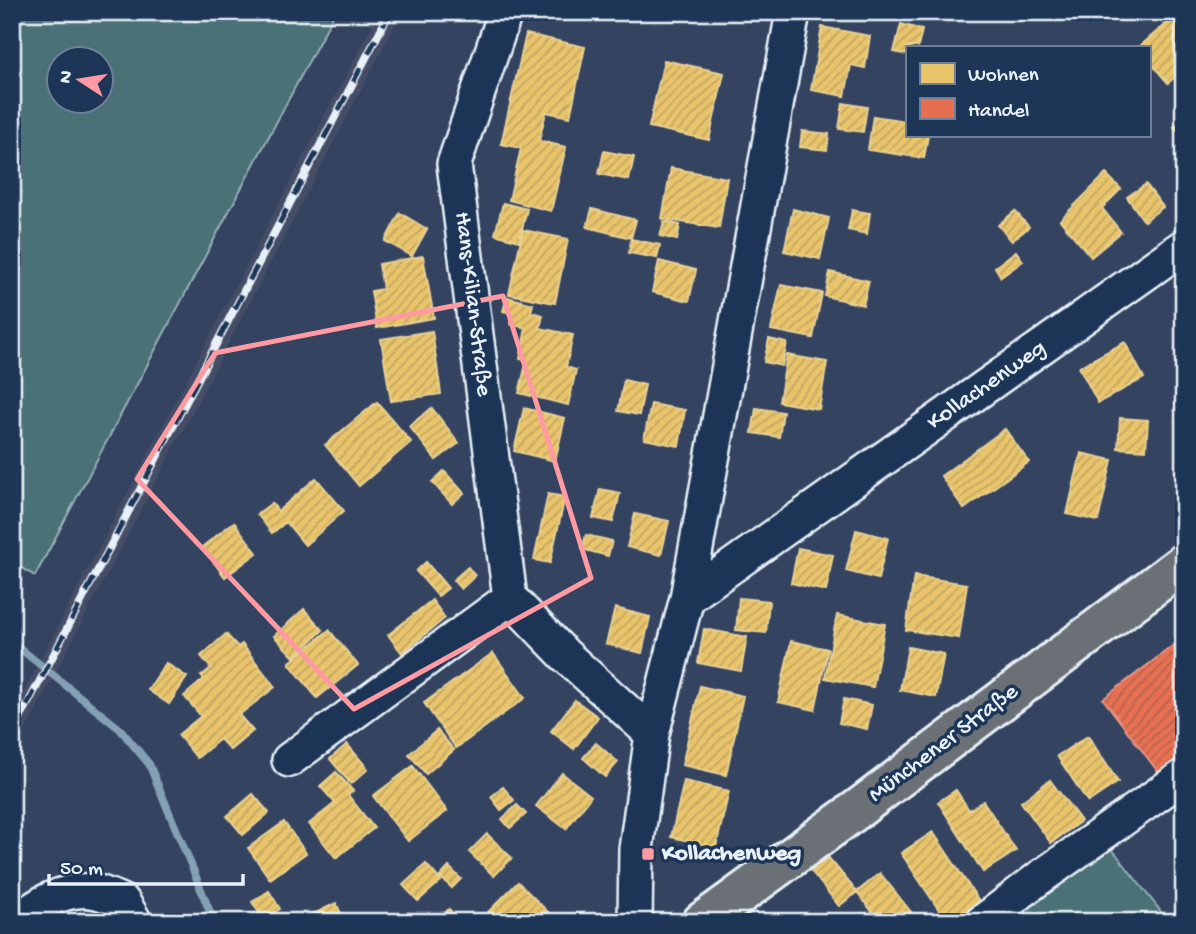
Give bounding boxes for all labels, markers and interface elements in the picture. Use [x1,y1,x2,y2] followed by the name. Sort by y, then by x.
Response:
[46,46,116,116] north arrow
[906,46,1150,136] legend
[968,64,1039,89] text: Wohnen
[54,69,79,86] text: N
[968,100,1029,125] text: Handel
[446,210,498,399] street label: Hans-Kilian-Straße
[922,334,1052,438] street label: Kollachenweg
[863,678,1025,810] street label: Münchener Straße
[661,840,801,869] place label: Kollachenweg
[49,843,243,887] scale bar
[640,846,656,862] marker: Kollachenweg
[60,858,103,883] text: 50 m

